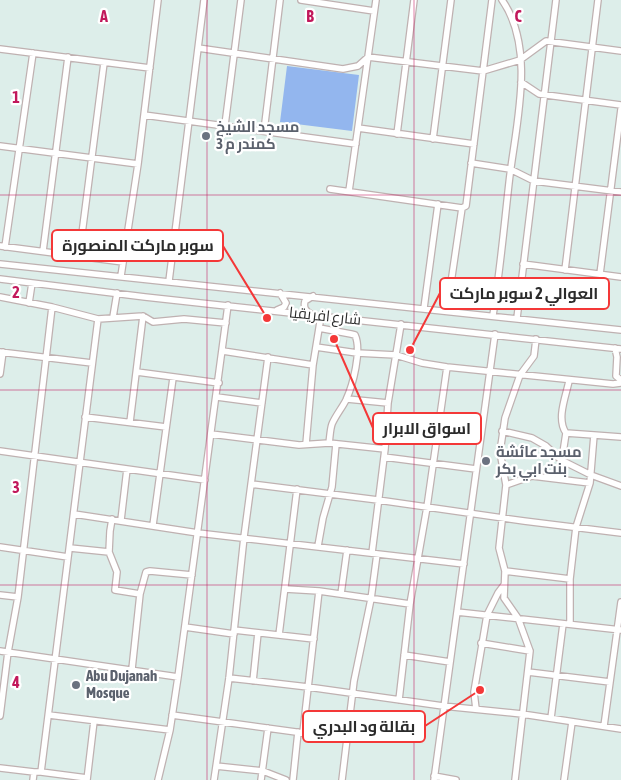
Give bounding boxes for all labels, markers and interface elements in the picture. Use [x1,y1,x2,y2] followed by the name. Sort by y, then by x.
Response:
[99,7,108,25] text: A
[306,7,314,25] text: B
[514,7,522,25] text: C
[12,88,20,106] text: 1
[216,118,300,154] place label: مسجد الشيخ كمندر م 3
[200,130,212,142] marker: مسجد الشيخ كمندر م 3
[52,230,223,261] callout: سوبر ماركت المنصورة
[62,236,214,255] text: سوبر ماركت المنصورة
[440,278,609,309] callout: العوالي 2 سوبر ماركت
[12,283,20,301] text: 2
[450,284,598,306] text: العوالي 2 سوبر ماركت
[288,303,362,331] street label: شارع افريقيا
[373,413,481,444] callout: اسواق الابرار
[382,419,471,438] text: اسواق الابرار
[495,443,582,481] place label: مسجد عائشة بنت ابي بكر
[480,455,492,467] marker: مسجد عائشة بنت ابي بكر
[12,478,20,496] text: 3
[85,667,157,701] place label: Abu Dujanah Mosque
[11,673,20,691] text: 4
[70,679,82,691] marker: Abu Dujanah Mosque
[303,711,425,742] callout: بقالة ود البدري
[313,717,415,739] text: بقالة ود البدري

